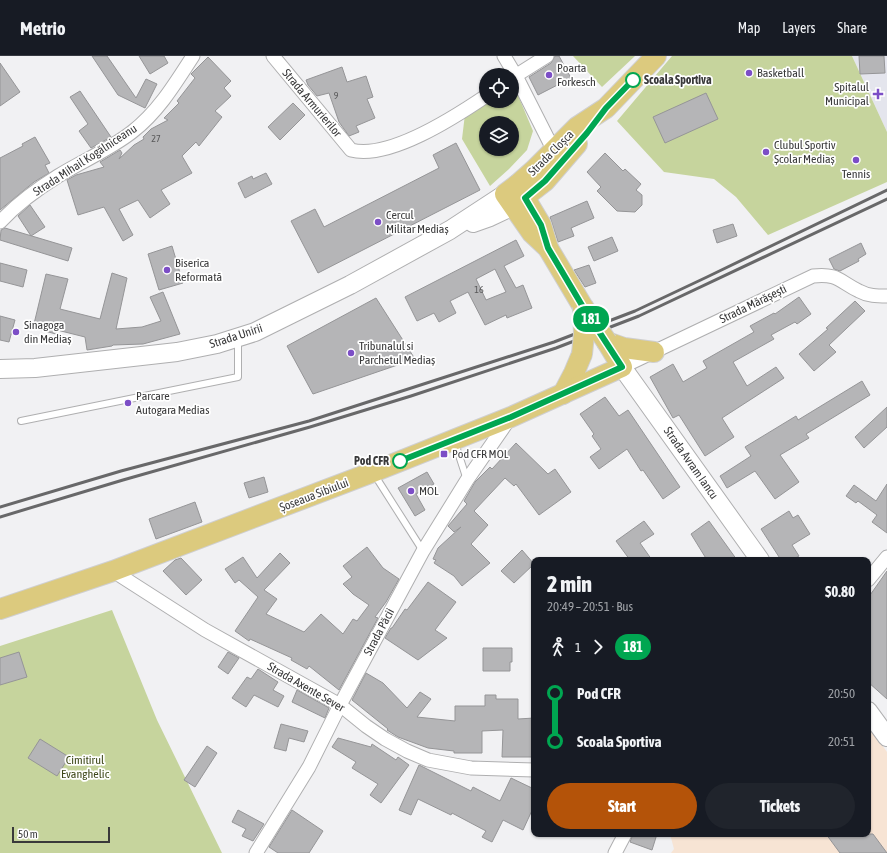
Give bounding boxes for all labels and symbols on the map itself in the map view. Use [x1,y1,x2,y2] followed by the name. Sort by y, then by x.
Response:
[557,61,596,89] place label: Poarta Forkesch
[279,66,345,140] street label: Strada Armurierilor
[757,66,805,80] place label: Basketball
[744,68,754,78] marker: Basketball
[544,70,554,80] marker: Poarta Forkesch
[625,72,641,88] marker: Scoala Sportiva
[644,73,712,87] place label: Scoala Sportiva
[825,80,870,108] place label: Spitalul Municipal
[872,88,884,100] marker: Spitalul Municipal
[334,90,339,101] house number: 9
[31,121,140,199] street label: Strada Mihail Kogălniceanu
[525,127,577,179] street label: Strada Cloșca
[151,133,161,144] house number: 27
[774,138,836,166] place label: Clubul Sportiv Școlar Mediaș
[761,147,771,157] marker: Clubul Sportiv Școlar Mediaș
[851,155,861,165] marker: Tennis
[842,167,870,181] place label: Tennis
[386,208,449,236] place label: Cercul Militar Mediaș
[373,217,383,227] marker: Cercul Militar Mediaș
[175,256,222,284] place label: Biserica Reformată
[162,265,172,275] marker: Biserica Reformată
[717,282,789,326] street label: Strada Mărășești
[474,284,484,295] house number: 16
[568,306,614,332] line badge: 181
[24,318,72,346] place label: Sinagoga din Mediaș
[208,321,264,351] street label: Strada Unirii
[11,327,21,337] marker: Sinagoga din Mediaș
[359,339,435,367] place label: Tribunalul si Parchetul Mediaș
[346,348,356,358] marker: Tribunalul si Parchetul Mediaș
[136,389,209,417] place label: Parcare Autogara Medias
[123,398,133,408] marker: Parcare Autogara Medias
[661,424,721,502] street label: Strada Avram Iancu
[452,447,509,461] place label: Pod CFR MOL
[439,449,449,459] marker: Pod CFR MOL
[392,453,408,469] marker: Pod CFR
[354,454,389,468] place label: Pod CFR
[278,475,350,515] street label: Șoseaua Sibiului
[419,484,439,498] place label: MOL
[406,486,416,496] marker: MOL
[361,606,397,658] street label: Strada Păcii
[265,659,347,715] street label: Strada Axente Sever
[61,753,110,781] park label: Cimitirul Evanghelic
[12,825,110,844] scale bar

